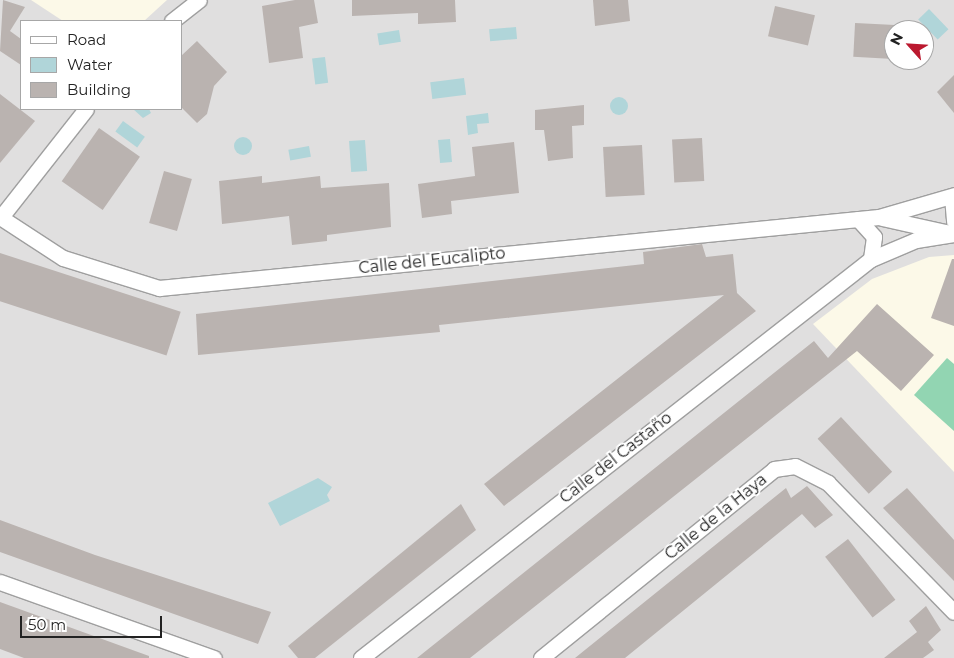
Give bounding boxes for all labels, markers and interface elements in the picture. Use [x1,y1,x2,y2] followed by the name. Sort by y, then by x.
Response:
[20,20,182,110] legend
[884,20,934,70] north arrow
[67,30,106,49] text: Road
[886,30,907,48] text: N
[67,55,113,74] text: Water
[67,80,131,99] text: Building
[358,244,506,278] street label: Calle del Eucalipto
[556,408,676,508] street label: Calle del Castaño
[661,470,771,564] street label: Calle de la Haya
[22,606,165,638] scale bar
[28,615,66,634] text: 50 m

